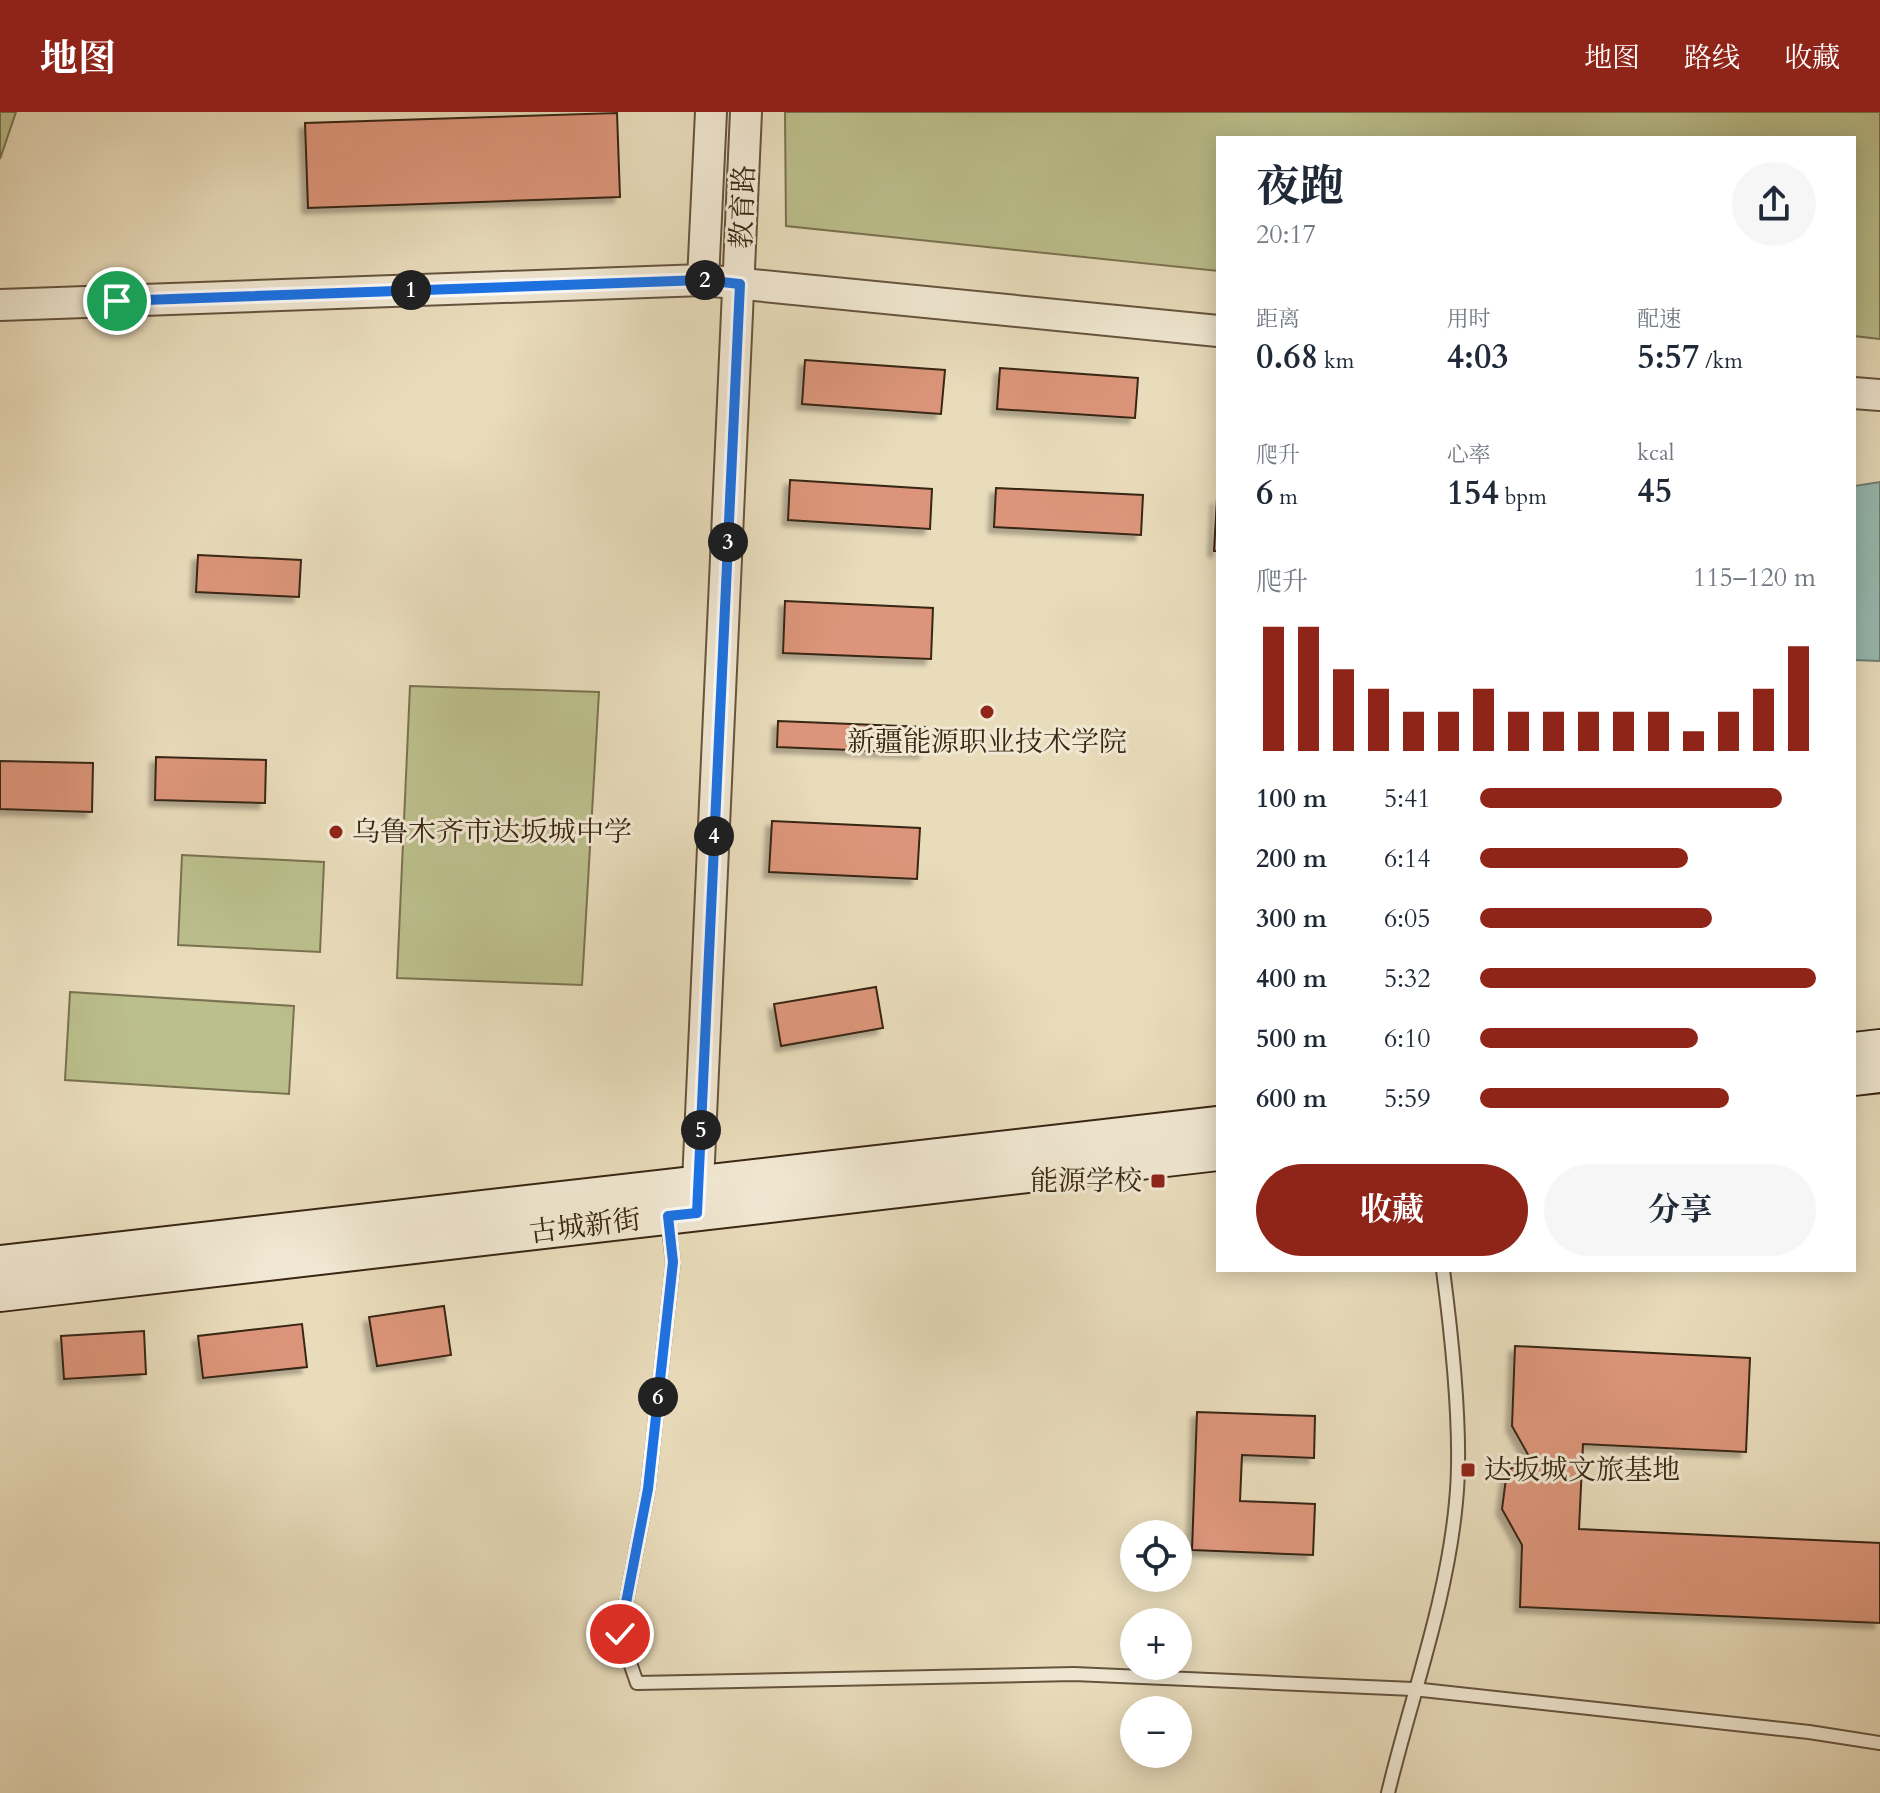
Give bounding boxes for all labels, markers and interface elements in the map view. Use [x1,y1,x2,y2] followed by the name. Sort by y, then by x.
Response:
[40,33,116,85] text: 地图
[1584,39,1640,77] text: 地图
[1684,39,1740,77] text: 路线
[1784,39,1840,77] text: 收藏
[1256,157,1344,217] text: 夜跑
[1732,162,1816,246] button: share
[723,164,763,250] street label: 教育路
[1256,217,1316,252] text: 20:17
[685,260,725,300] pin: 2
[699,265,711,295] text: 2
[83,267,151,335] pin
[391,270,431,310] pin: 1
[405,275,417,305] text: 1
[95,279,139,323] icon: arrive
[1256,304,1300,334] text: 距离
[1447,304,1491,334] text: 用时
[1637,304,1681,334] text: 配速
[1256,334,1318,380] text: 0.68
[1447,334,1509,380] text: 4:03
[1637,334,1699,380] text: 5:57
[1318,346,1354,376] text: km
[1699,346,1743,376] text: /km
[1637,438,1674,468] text: kcal
[1256,440,1300,470] text: 爬升
[1447,440,1491,470] text: 心率
[1637,468,1672,514] text: 45
[1256,470,1273,516] text: 6
[1447,470,1499,516] text: 154
[1273,482,1298,512] text: m
[1499,482,1547,512] text: bpm
[708,522,748,562] pin: 3
[722,527,734,557] text: 3
[1693,560,1816,595] text: 115–120 m
[1256,564,1308,599] text: 爬升
[978,703,996,721] marker: 新疆能源职业技术学院
[847,723,1127,761] place label: 新疆能源职业技术学院
[1256,781,1327,816] text: 100 m
[1384,781,1431,816] text: 5:41
[352,813,632,851] place label: 乌鲁木齐市达坂城中学
[694,816,734,856] pin: 4
[708,821,720,851] text: 4
[327,823,345,841] marker: 乌鲁木齐市达坂城中学
[1256,841,1327,876] text: 200 m
[1384,841,1431,876] text: 6:14
[1256,901,1327,936] text: 300 m
[1384,901,1431,936] text: 6:05
[1256,961,1327,996] text: 400 m
[1384,961,1431,996] text: 5:32
[1256,1021,1327,1056] text: 500 m
[1384,1021,1431,1056] text: 6:10
[1256,1081,1327,1116] text: 600 m
[1384,1081,1431,1116] text: 5:59
[681,1110,721,1150] pin: 5
[695,1115,707,1145] text: 5
[1030,1162,1142,1200] place label: 能源学校
[1256,1164,1528,1256] button: 收藏
[1544,1164,1816,1256] button: 分享
[1149,1172,1167,1190] marker: 能源学校
[527,1200,643,1252] street label: 古城新街
[638,1377,678,1417] pin: 6
[652,1382,664,1412] text: 6
[1484,1451,1680,1489] place label: 达坂城文旅基地
[1459,1461,1477,1479] marker: 达坂城文旅基地
[1120,1520,1192,1768] map controls
[1120,1520,1192,1592] button: locate
[586,1600,654,1668] pin
[1120,1608,1192,1680] button: +
[598,1612,642,1656] icon: check
[1120,1696,1192,1768] button: −

